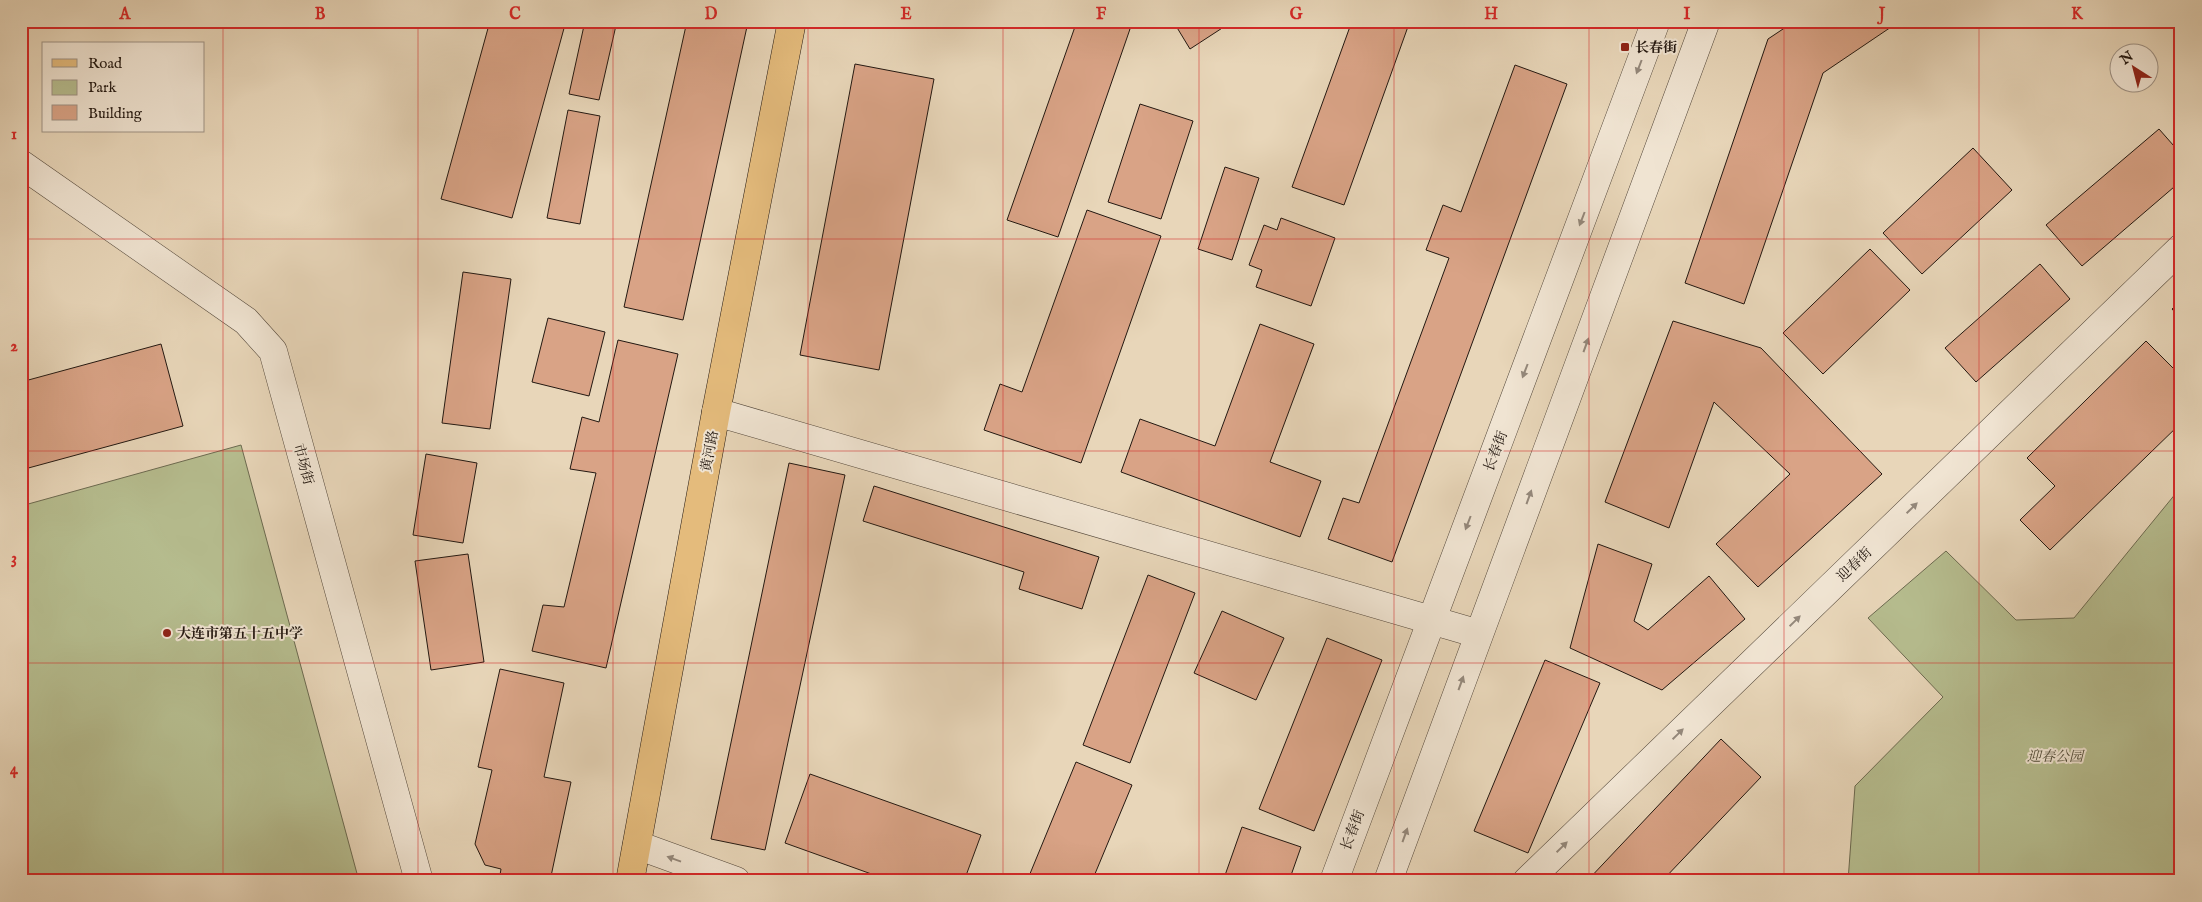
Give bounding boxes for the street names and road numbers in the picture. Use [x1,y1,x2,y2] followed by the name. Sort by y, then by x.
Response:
[697,429,722,473] street label: 黄河路
[1480,429,1512,474] street label: 长春街
[289,442,317,487] street label: 市场街
[1833,544,1876,586] street label: 迎春街
[1337,808,1369,853] street label: 长春街

